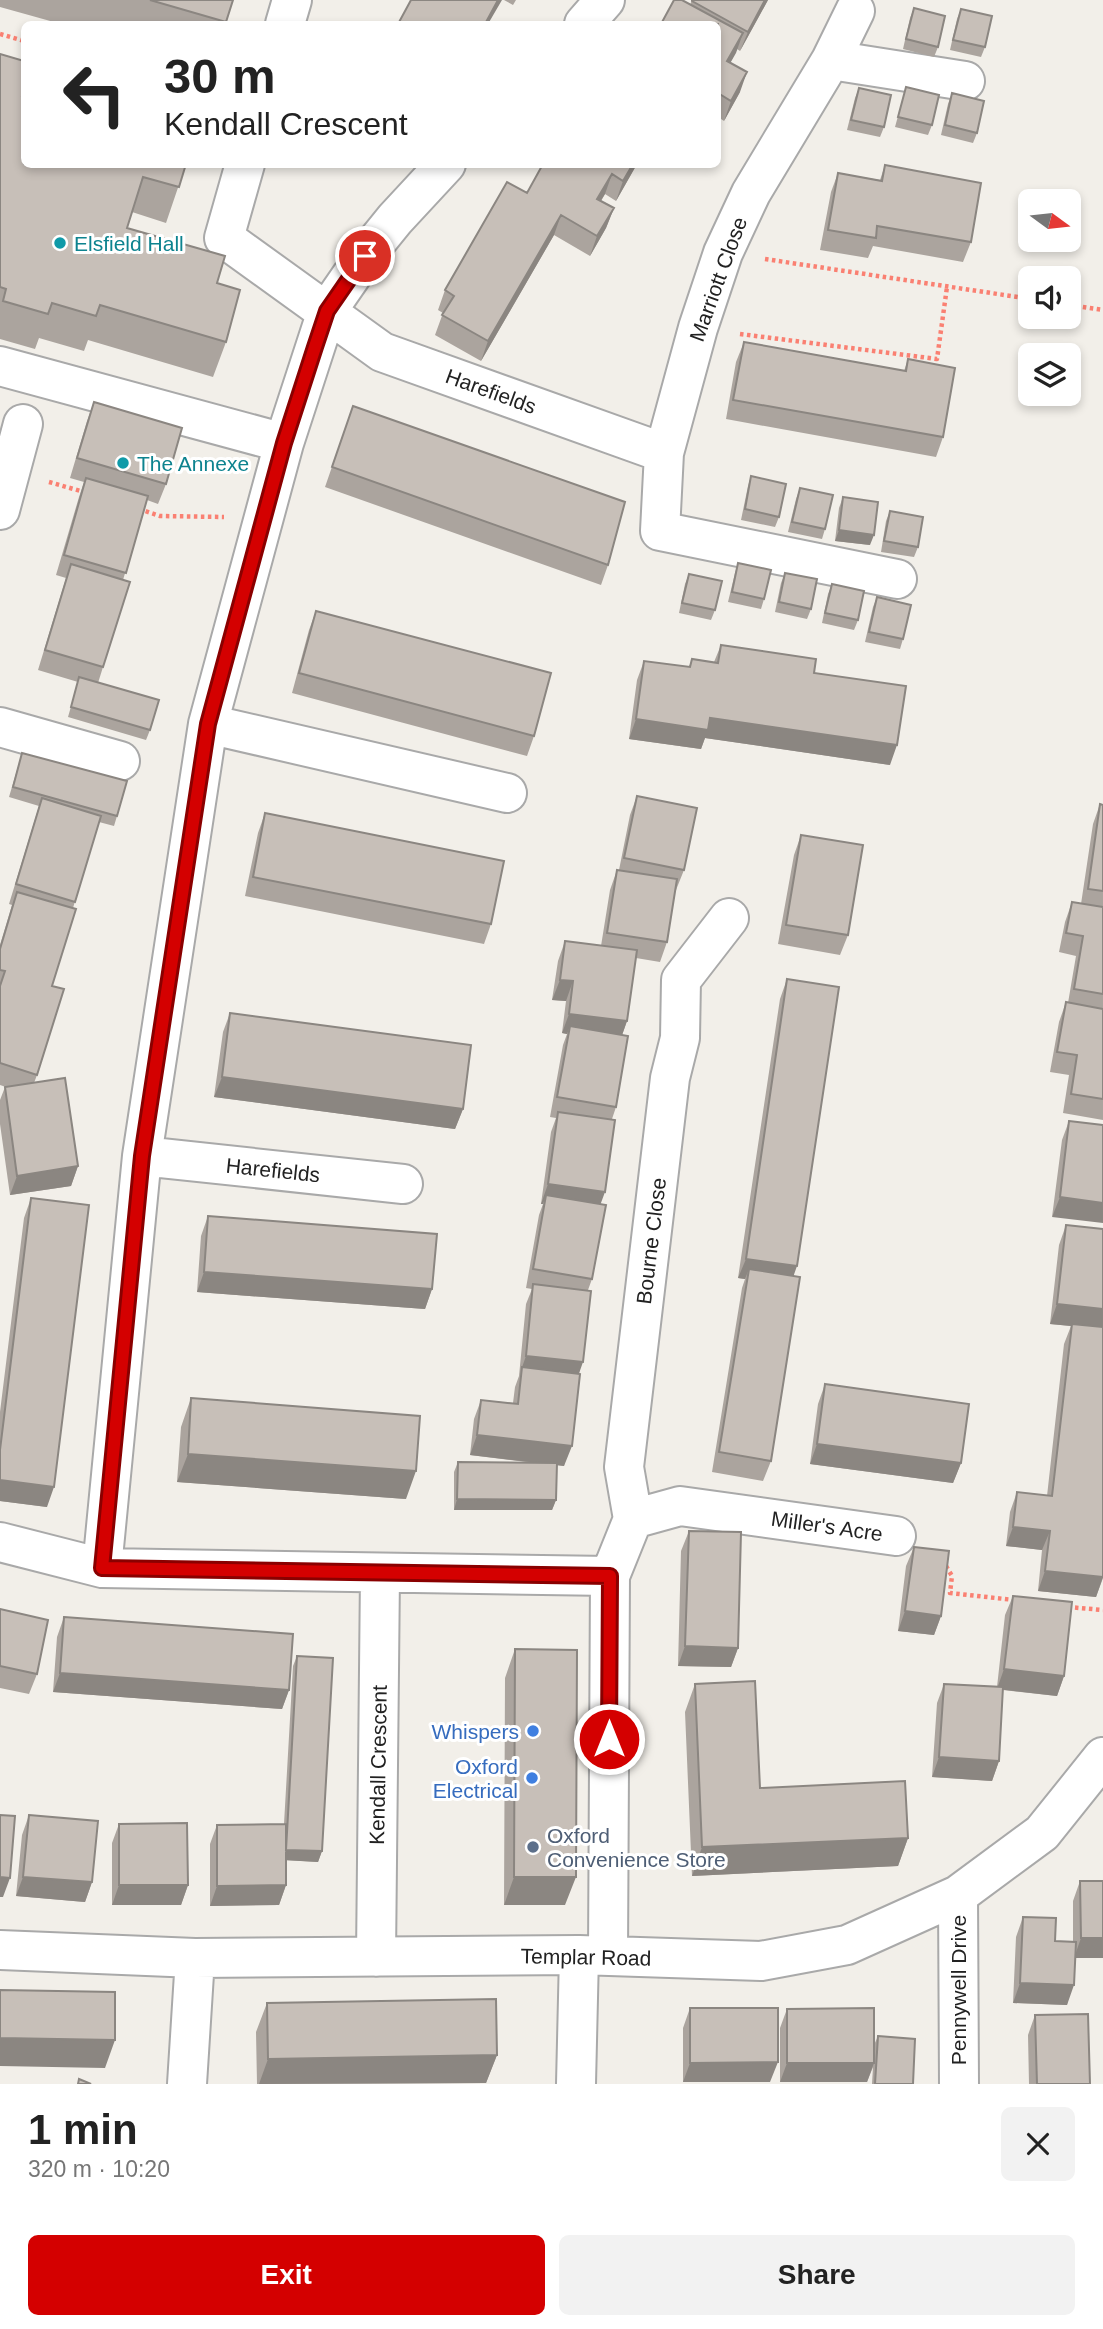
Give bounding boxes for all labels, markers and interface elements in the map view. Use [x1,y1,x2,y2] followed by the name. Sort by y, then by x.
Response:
[49,49,140,140] icon: left
[164,49,276,103] text: 30 m
[164,106,408,142] text: Kendall Crescent
[1018,189,1082,252] north arrow
[1018,189,1081,406] map controls
[685,214,751,344] street label: Marriott Close
[335,226,395,286] pin
[74,232,184,255] place label: Elsfield Hall
[52,235,68,251] marker: Elsfield Hall
[346,237,384,275] icon: arrive
[1018,266,1081,329] button: sound
[1018,343,1081,406] button: layers
[443,364,539,418] street label: Harefields
[137,452,249,475] place label: The Annexe
[115,455,131,471] marker: The Annexe
[225,1154,321,1186] street label: Harefields
[632,1176,670,1306] street label: Bourne Close
[770,1507,884,1545] street label: Miller's Acre
[365,1685,391,1845] street label: Kendall Crescent
[572,1702,646,1776] position arrow
[431,1720,519,1743] place label: Whispers
[525,1723,541,1739] marker: Whispers
[433,1755,518,1802] place label: Oxford Electrical
[524,1770,540,1786] marker: Oxford Electrical
[547,1824,726,1871] place label: Oxford Convenience Store
[525,1839,541,1855] marker: Oxford Convenience Store
[947,1915,970,2065] street label: Pennywell Drive
[520,1944,652,1970] street label: Templar Road
[28,2106,138,2153] text: 1 min
[1001,2107,1075,2181] button: close
[28,2156,170,2182] text: 320 m · 10:20
[28,2235,545,2315] button: Exit
[559,2235,1075,2315] button: Share

